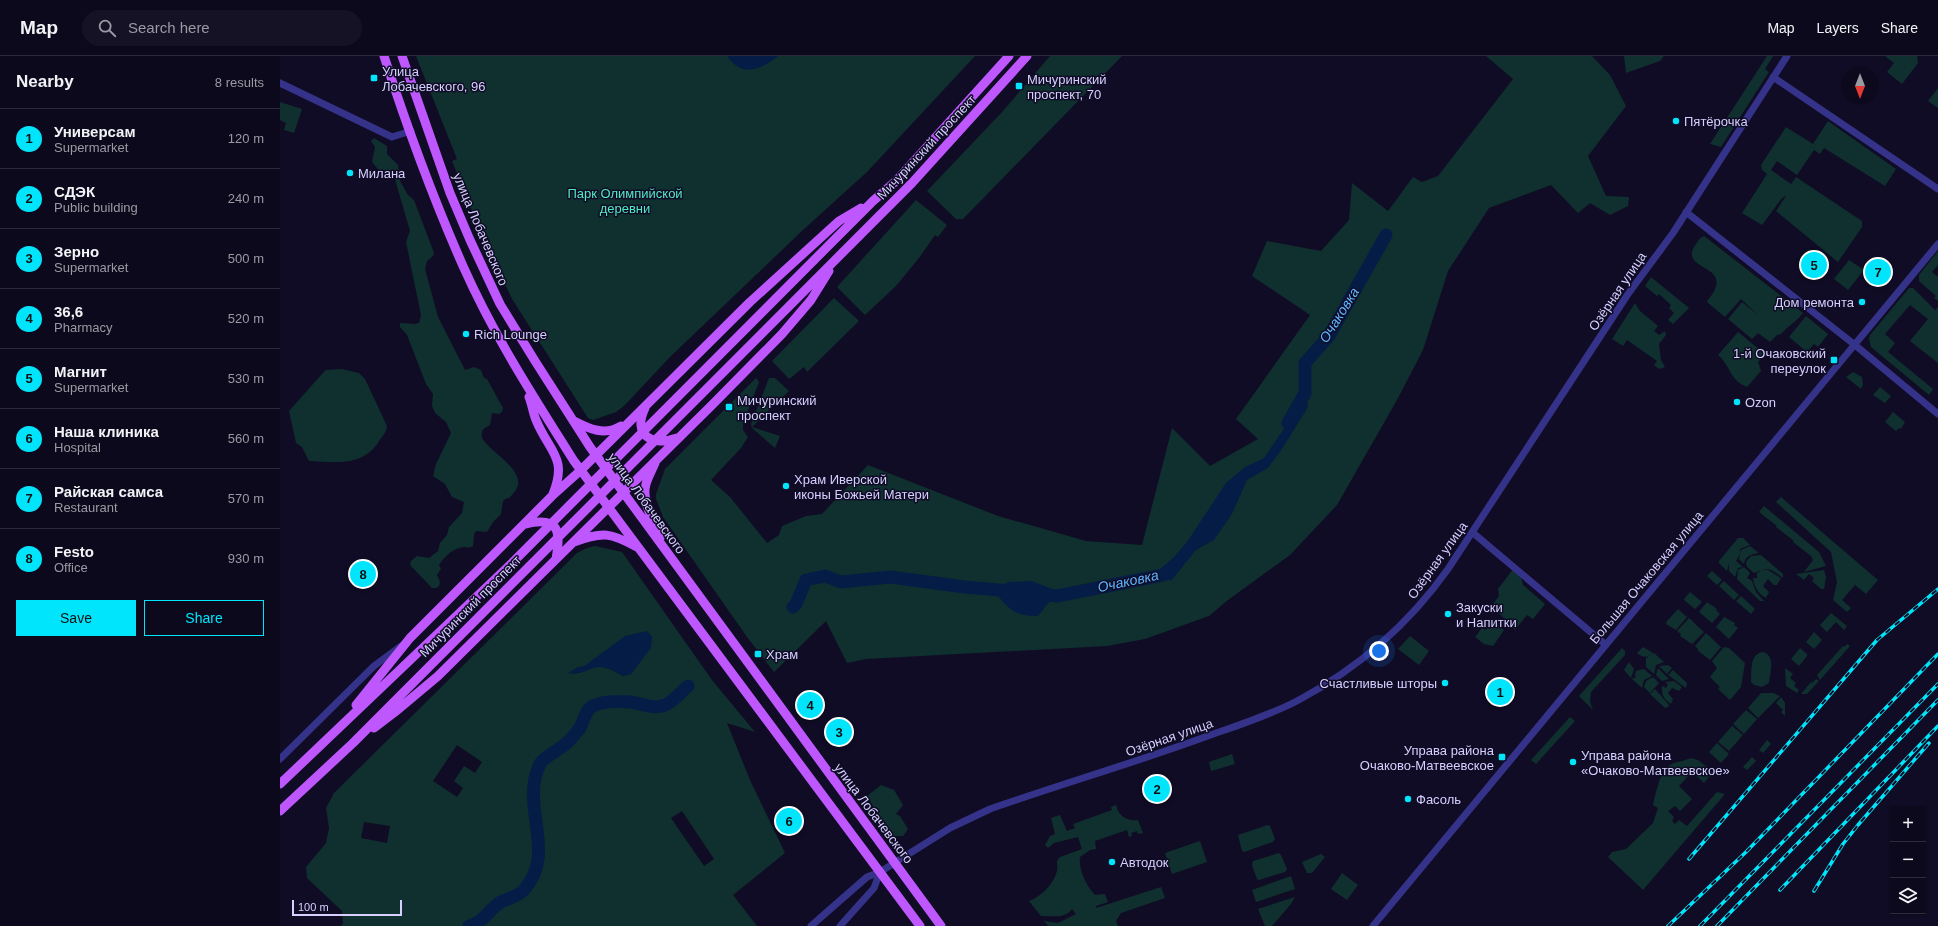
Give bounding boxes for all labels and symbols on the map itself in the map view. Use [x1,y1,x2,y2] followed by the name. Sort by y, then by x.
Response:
[382,64,486,94] place label: Улица Лобачевского, 96
[1842,68,1878,104] north arrow
[1027,72,1107,102] place label: Мичуринский проспект, 70
[369,73,379,83] marker: Улица Лобачевского, 96
[1014,81,1024,91] marker: Мичуринский проспект, 70
[874,92,979,203] street label: Мичуринский проспект
[1684,114,1748,129] place label: Пятёрочка
[1671,116,1681,126] marker: Пятёрочка
[358,166,406,181] place label: Милана
[345,168,355,178] marker: Милана
[450,170,511,288] street label: улица Лобачевского
[567,186,683,216] park label: Парк Олимпийской деревни
[1586,249,1650,333] street label: Озёрная улица
[1801,250,1827,280] pin: 5
[1865,257,1891,287] pin: 7
[1316,284,1362,346] water label: Очаковка
[1774,295,1855,310] place label: Дом ремонта
[1857,297,1867,307] marker: Дом ремонта
[474,327,547,342] place label: Rich Lounge
[461,329,471,339] marker: Rich Lounge
[1733,346,1826,376] place label: 1-й Очаковский переулок
[1829,355,1839,365] marker: 1-й Очаковский переулок
[737,393,817,423] place label: Мичуринский проспект
[1745,395,1776,410] place label: Ozon
[1732,397,1742,407] marker: Ozon
[724,402,734,412] marker: Мичуринский проспект
[605,450,688,557] street label: улица Лобачевского
[794,472,929,502] place label: Храм Иверской иконы Божьей Матери
[781,481,791,491] marker: Храм Иверской иконы Божьей Матери
[1587,508,1707,647] street label: Большая Очаковская улица
[1404,518,1471,602] street label: Озёрная улица
[417,552,524,660] street label: Мичуринский проспект
[350,559,376,589] pin: 8
[1096,567,1160,595] water label: Очаковка
[1456,600,1517,630] place label: Закуски и Напитки
[1443,609,1453,619] marker: Закуски и Напитки
[1369,641,1389,661] your location
[766,647,798,662] place label: Храм
[753,649,763,659] marker: Храм
[1320,676,1437,691] place label: Счастливые шторы
[1487,677,1513,707] pin: 1
[1440,678,1450,688] marker: Счастливые шторы
[797,690,823,720] pin: 4
[1124,715,1216,759] street label: Озёрная улица
[826,717,852,747] pin: 3
[1360,743,1495,773] place label: Управа района Очаково-Матвеевское
[1581,748,1730,778] place label: Управа района «Очаково-Матвеевское»
[1497,752,1507,762] marker: Управа района Очаково-Матвеевское
[1568,757,1578,767] marker: Управа района «Очаково-Матвеевское»
[831,760,916,866] street label: улица Лобачевского
[1144,774,1170,804] pin: 2
[1416,792,1461,807] place label: Фасоль
[1403,794,1413,804] marker: Фасоль
[776,806,802,836] pin: 6
[1120,855,1169,870] place label: Автодок
[1107,857,1117,867] marker: Автодок
[292,898,402,917] scale bar

